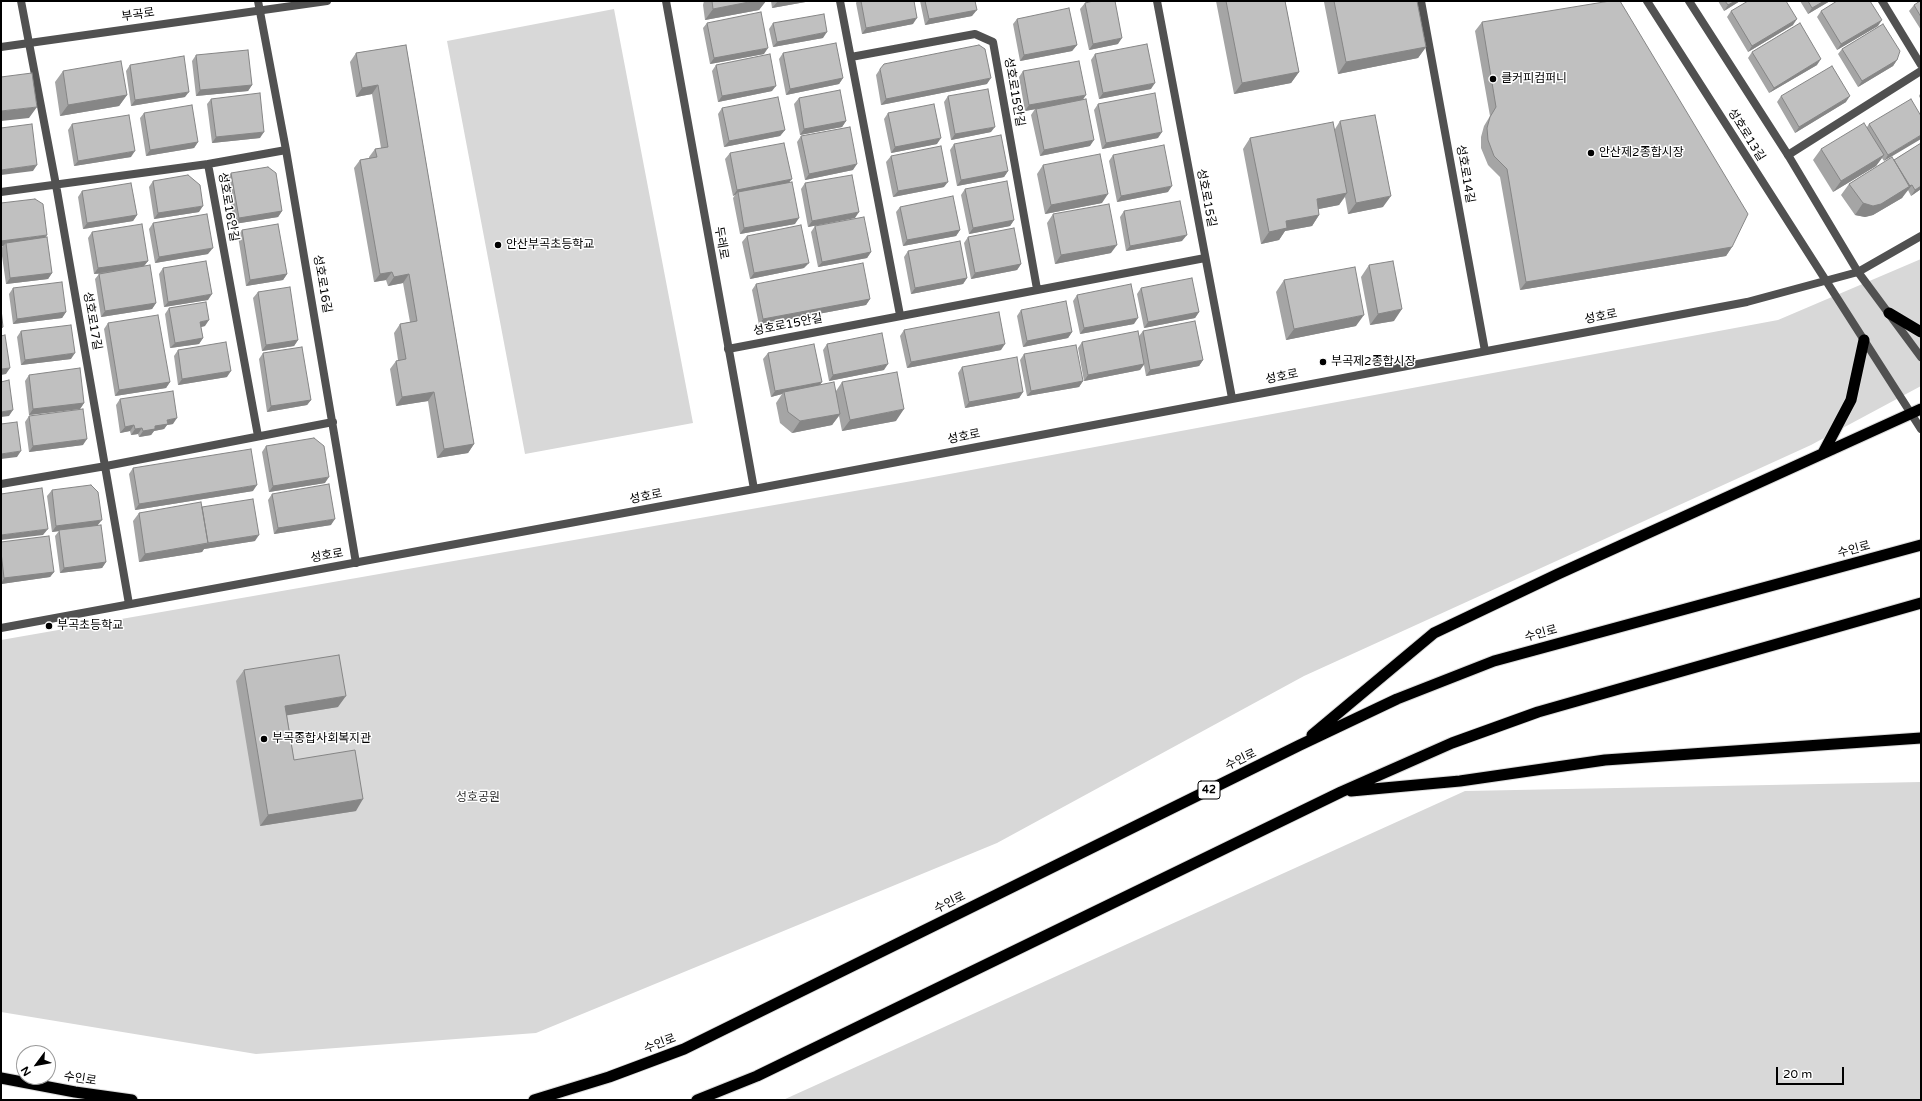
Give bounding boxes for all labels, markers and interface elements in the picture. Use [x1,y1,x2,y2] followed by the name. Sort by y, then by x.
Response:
[121,6,155,24] street label: 부곡로
[1001,56,1027,128] street label: 성호로15안길
[1501,72,1567,86] place label: 클커피컴퍼니
[1488,74,1498,84] marker: 클커피컴퍼니
[1724,106,1768,164] street label: 성호로13길
[1453,144,1477,204] street label: 성호로14길
[1599,146,1684,160] place label: 안산제2종합시장
[1586,148,1596,158] marker: 안산제2종합시장
[1193,168,1219,228] street label: 성호로15길
[215,171,241,243] street label: 성호로16안길
[711,225,731,261] street label: 두레로
[506,238,594,252] place label: 안산부곡초등학교
[493,240,503,250] marker: 안산부곡초등학교
[310,254,334,314] street label: 성호로16길
[80,291,104,351] street label: 성호로17길
[1583,307,1619,327] street label: 성호로
[752,311,824,339] street label: 성호로15안길
[1331,355,1416,369] place label: 부곡제2종합시장
[1318,357,1328,367] marker: 부곡제2종합시장
[1264,367,1300,387] street label: 성호로
[946,427,982,447] street label: 성호로
[628,487,664,507] street label: 성호로
[1836,539,1872,561] street label: 수인로
[309,546,345,566] street label: 성호로
[57,619,123,633] place label: 부곡초등학교
[44,621,54,631] marker: 부곡초등학교
[1523,623,1559,645] street label: 수인로
[272,732,371,746] place label: 부곡종합사회복지관
[259,734,269,744] marker: 부곡종합사회복지관
[1223,746,1259,774] street label: 수인로
[1198,781,1220,799] road number: 42
[456,791,500,805] park label: 성호공원
[932,889,968,917] street label: 수인로
[642,1031,678,1057] street label: 수인로
[16,1045,56,1085] north arrow
[1778,1059,1846,1085] scale bar
[18,1064,34,1078] text: N
[1783,1067,1812,1081] text: 20 m
[63,1069,97,1089] street label: 수인로

